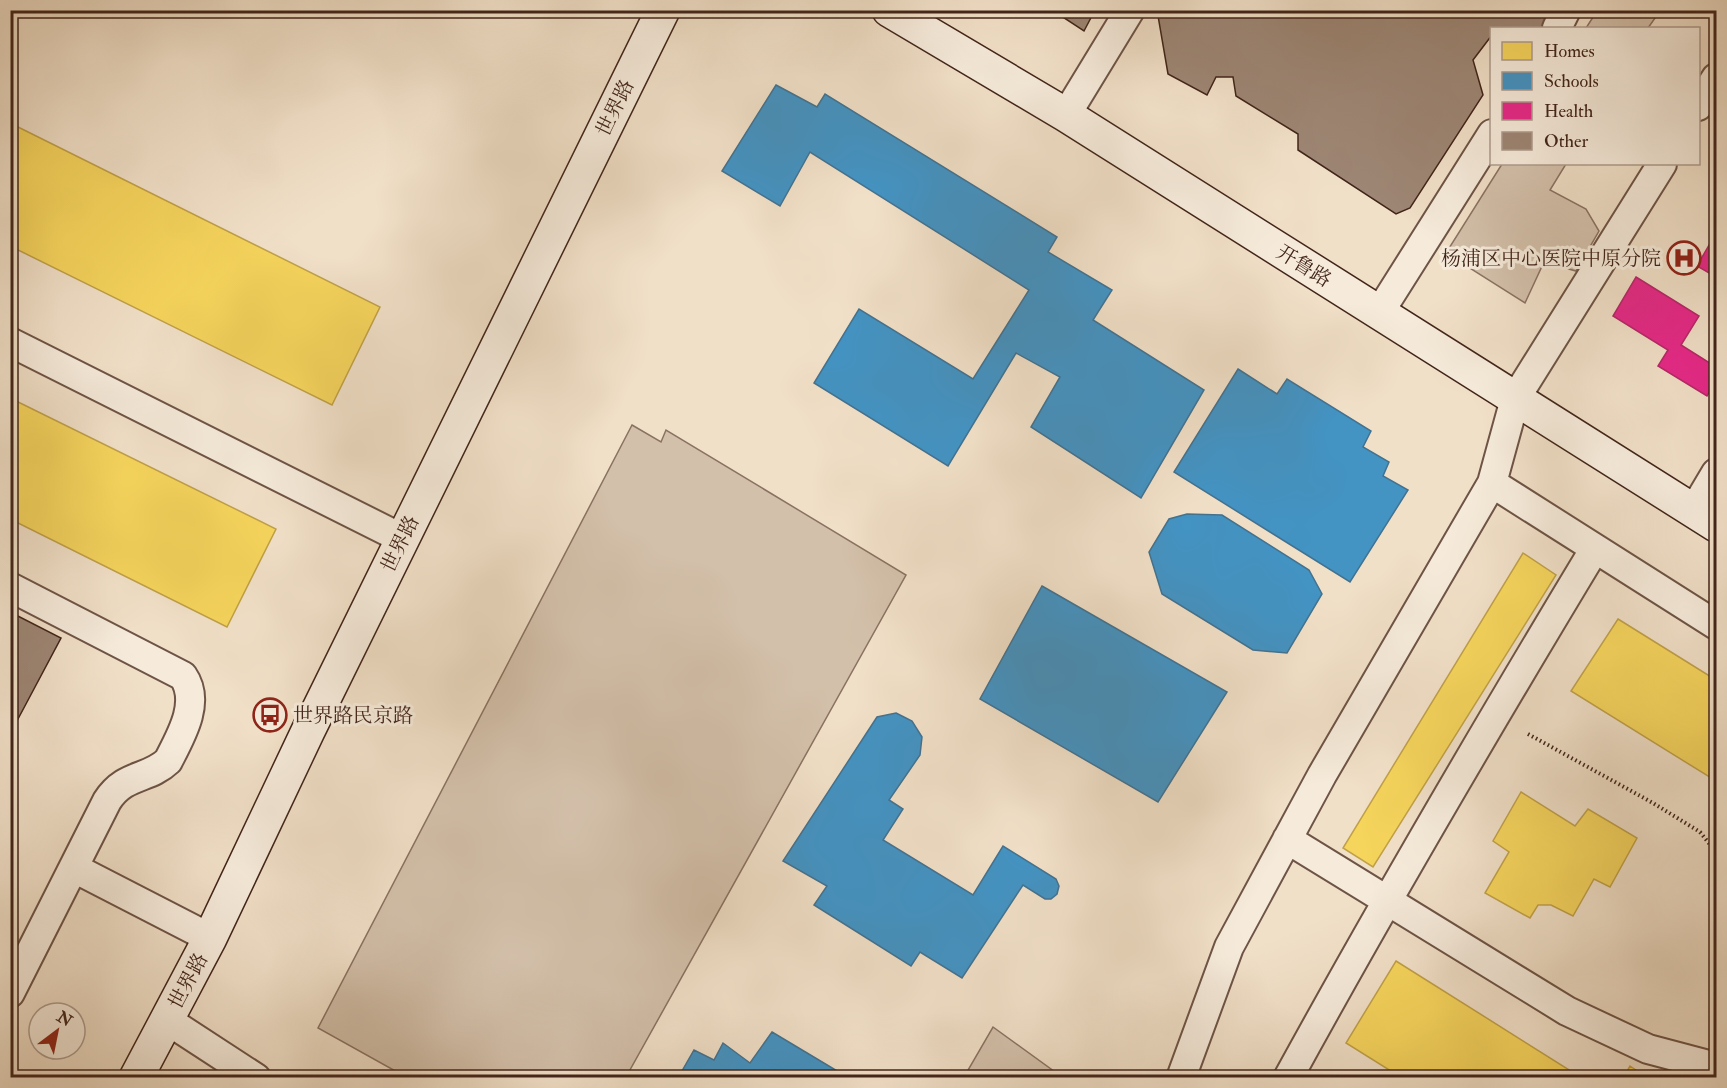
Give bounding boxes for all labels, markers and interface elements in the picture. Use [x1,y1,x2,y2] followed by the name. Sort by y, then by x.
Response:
[1490,27,1700,165] legend
[1544,40,1595,63] text: Homes
[1544,70,1599,93] text: Schools
[591,76,639,140] street label: 世界路
[1544,100,1594,123] text: Health
[1544,130,1588,153] text: Other
[1272,240,1336,292] street label: 开鲁路
[1666,240,1702,276] hospital icon: 杨浦区中心医院中原分院
[1441,246,1661,271] place label: 杨浦区中心医院中原分院
[376,512,424,576] street label: 世界路
[252,697,288,733] bus stop icon: 世界路民京路
[293,703,413,728] place label: 世界路民京路
[163,949,213,1013] street label: 世界路
[27,1001,87,1061] north arrow
[52,1006,76,1032] text: N

